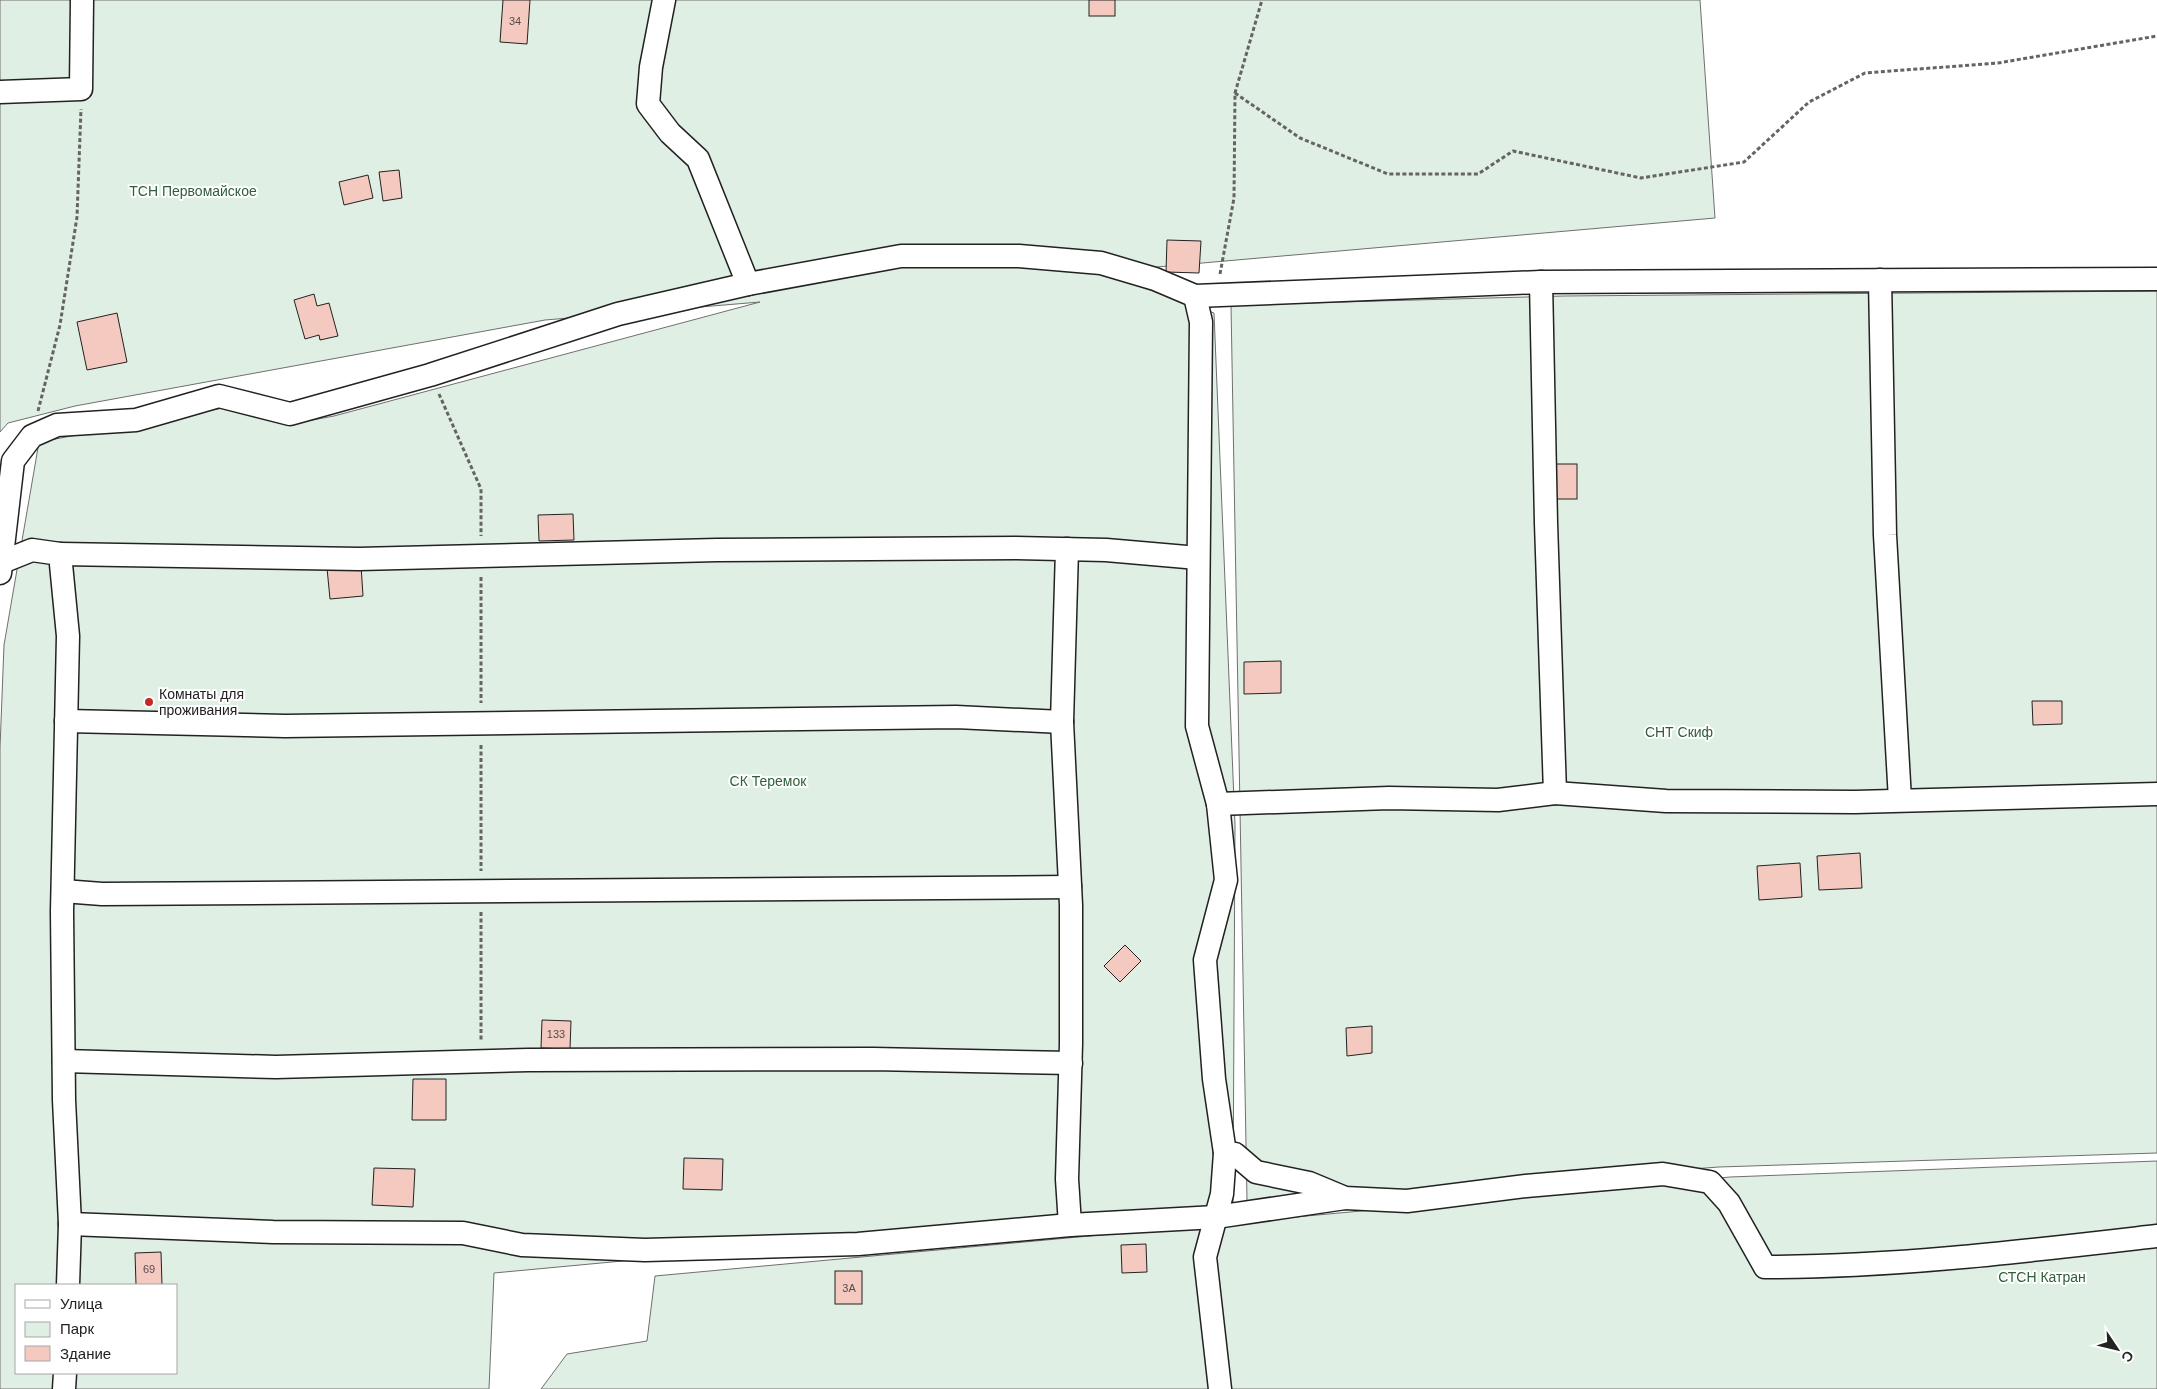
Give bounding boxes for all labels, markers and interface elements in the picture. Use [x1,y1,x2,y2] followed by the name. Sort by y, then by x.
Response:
[509,15,521,27] house number: 34
[129,183,257,199] park label: ТСН Первомайское
[159,686,244,718] place label: Комнаты для проживания
[143,696,155,708] marker: Комнаты для проживания
[1645,724,1713,740] park label: СНТ Скиф
[730,773,807,789] park label: СК Теремок
[547,1028,565,1040] house number: 133
[143,1263,155,1275] house number: 69
[1998,1269,2086,1285] park label: СТСН Катран
[842,1282,856,1294] house number: 3А
[15,1284,178,1374] legend
[60,1295,103,1312] text: Улица
[60,1320,94,1337] text: Парк
[2092,1324,2142,1374] north arrow
[60,1345,111,1362] text: Здание
[2118,1348,2137,1365] text: С

